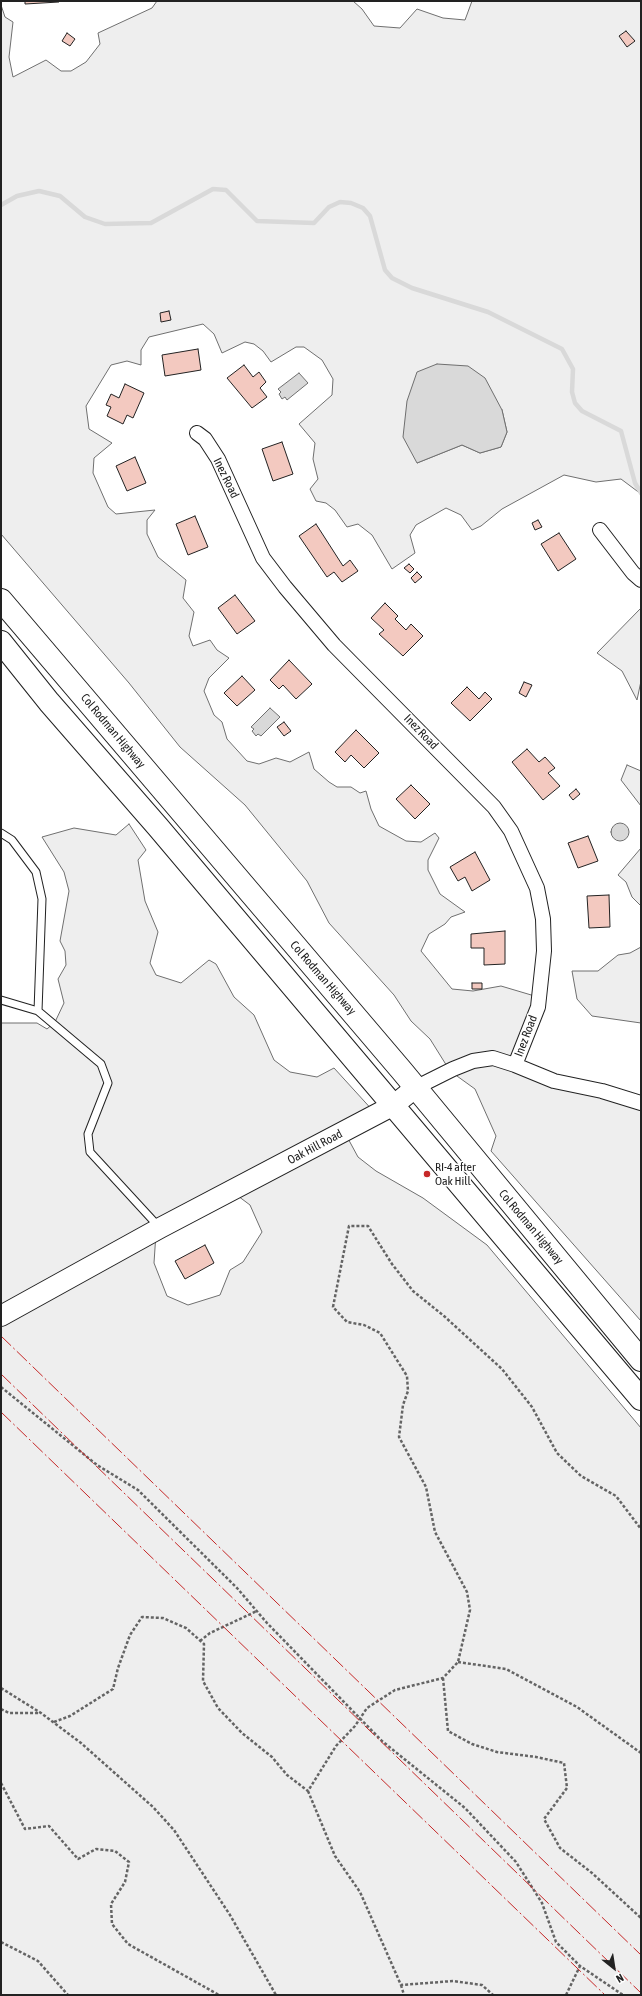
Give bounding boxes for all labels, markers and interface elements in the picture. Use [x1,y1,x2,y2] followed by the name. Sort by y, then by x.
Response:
[210,455,242,501] street label: Inez Road
[78,691,148,771] street label: Col Rodman Highway
[401,711,441,753] street label: Inez Road
[287,938,359,1018] street label: Col Rodman Highway
[512,1013,540,1059] street label: Inez Road
[285,1127,345,1167] street label: Oak Hill Road
[435,1160,476,1188] place label: RI-4 after Oak Hill
[422,1169,432,1179] marker: RI-4 after Oak Hill
[496,1187,566,1267] street label: Col Rodman Highway
[594,1948,634,1988] north arrow
[614,1972,626,1985] text: N

